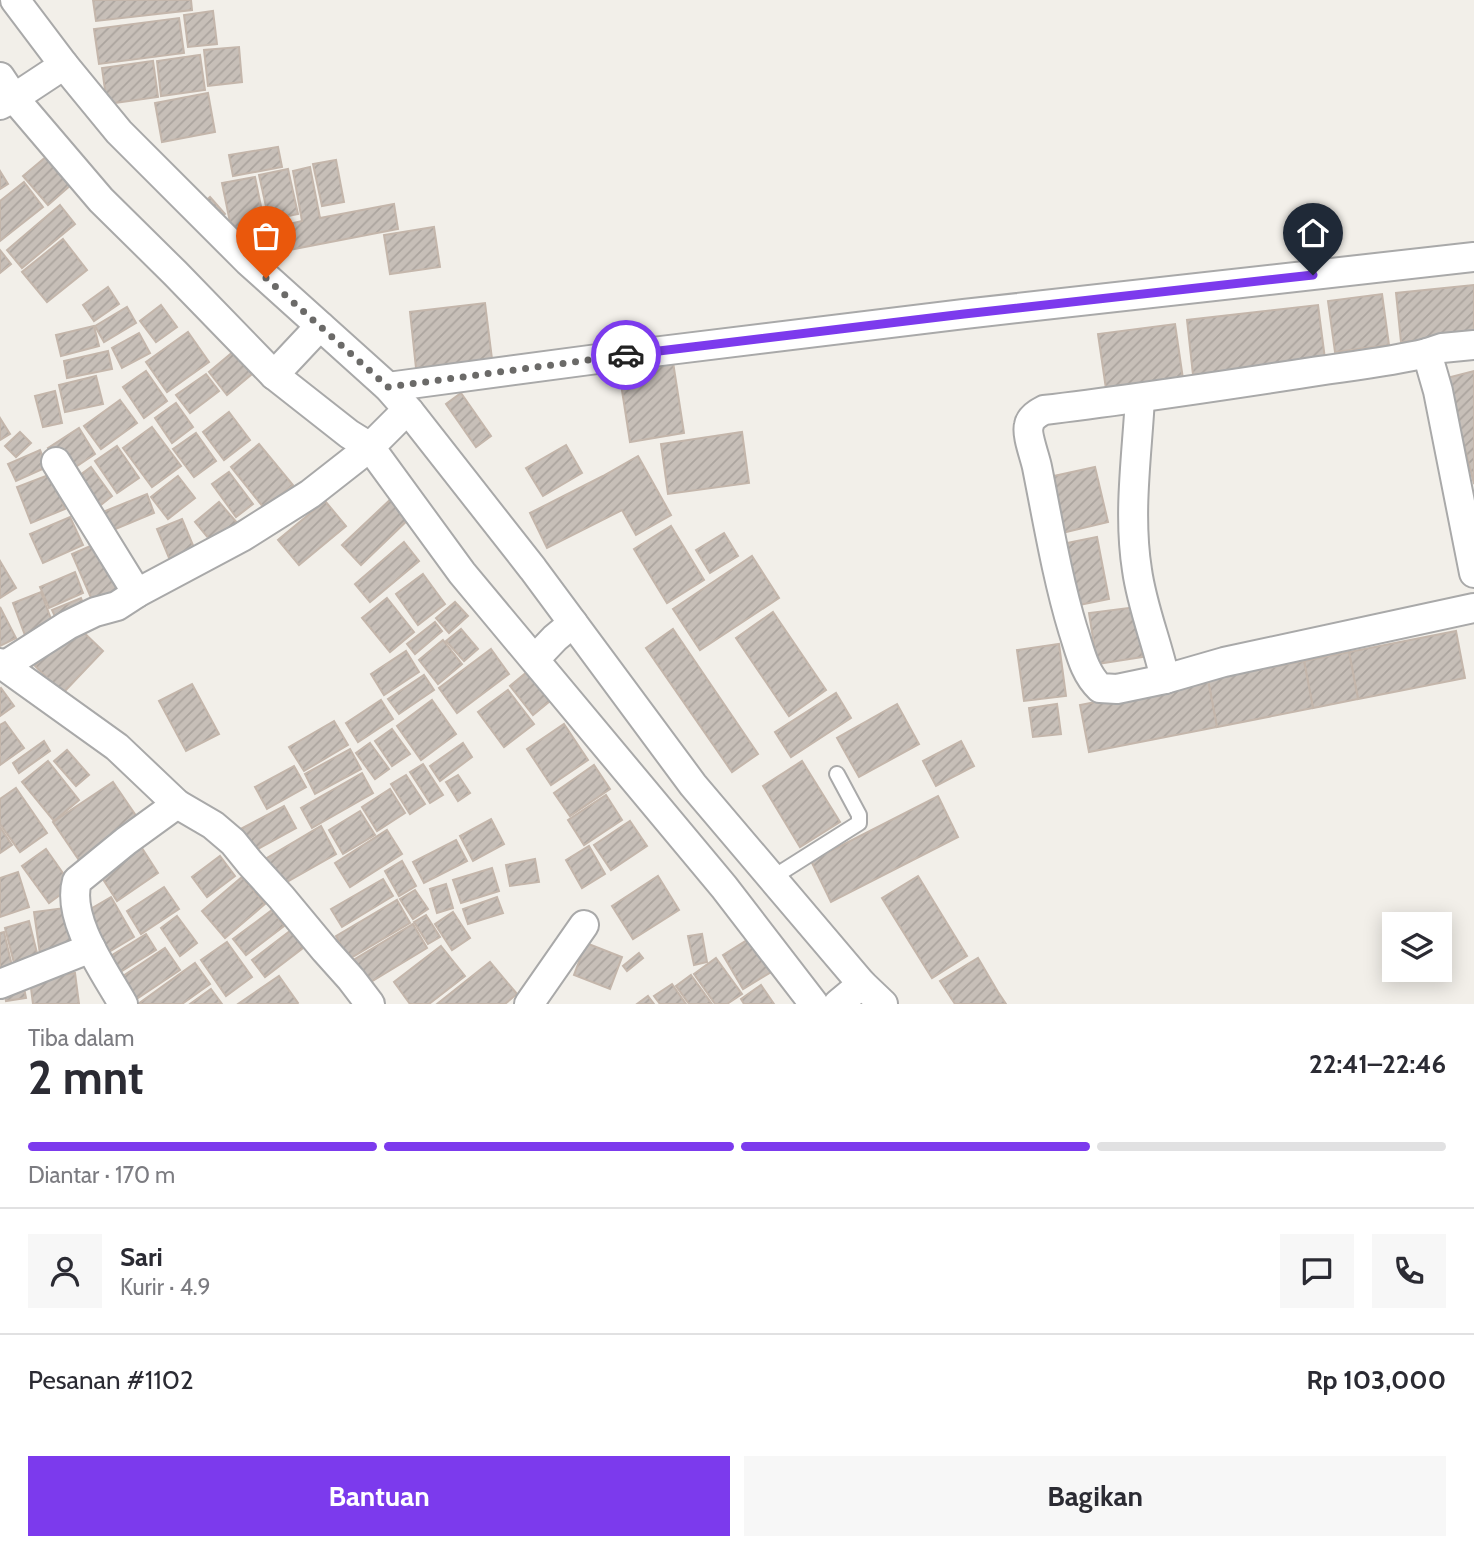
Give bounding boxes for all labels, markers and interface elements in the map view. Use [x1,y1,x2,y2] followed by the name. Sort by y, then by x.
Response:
[1283,203,1343,275] pin
[236,206,296,278] pin
[1294,214,1332,252] icon: home
[247,217,285,255] icon: bag
[591,320,661,390] courier
[607,336,645,374] icon: car
[1382,912,1452,982] map controls
[1382,912,1452,982] button: layers
[28,1024,134,1052] text: Tiba dalam
[1309,1048,1446,1080] text: 22:41–22:46
[28,1050,144,1106] text: 2 mnt
[28,1161,175,1189] text: Diantar · 170 m
[28,1234,102,1308] button: person
[1280,1234,1354,1308] button: chat
[1372,1234,1446,1308] button: phone
[120,1241,163,1273] text: Sari
[120,1273,211,1301] text: Kurir · 4.9
[28,1364,194,1396] text: Pesanan #1102
[1306,1364,1446,1396] text: Rp 103,000
[28,1456,730,1536] button: Bantuan
[744,1456,1446,1536] button: Bagikan

